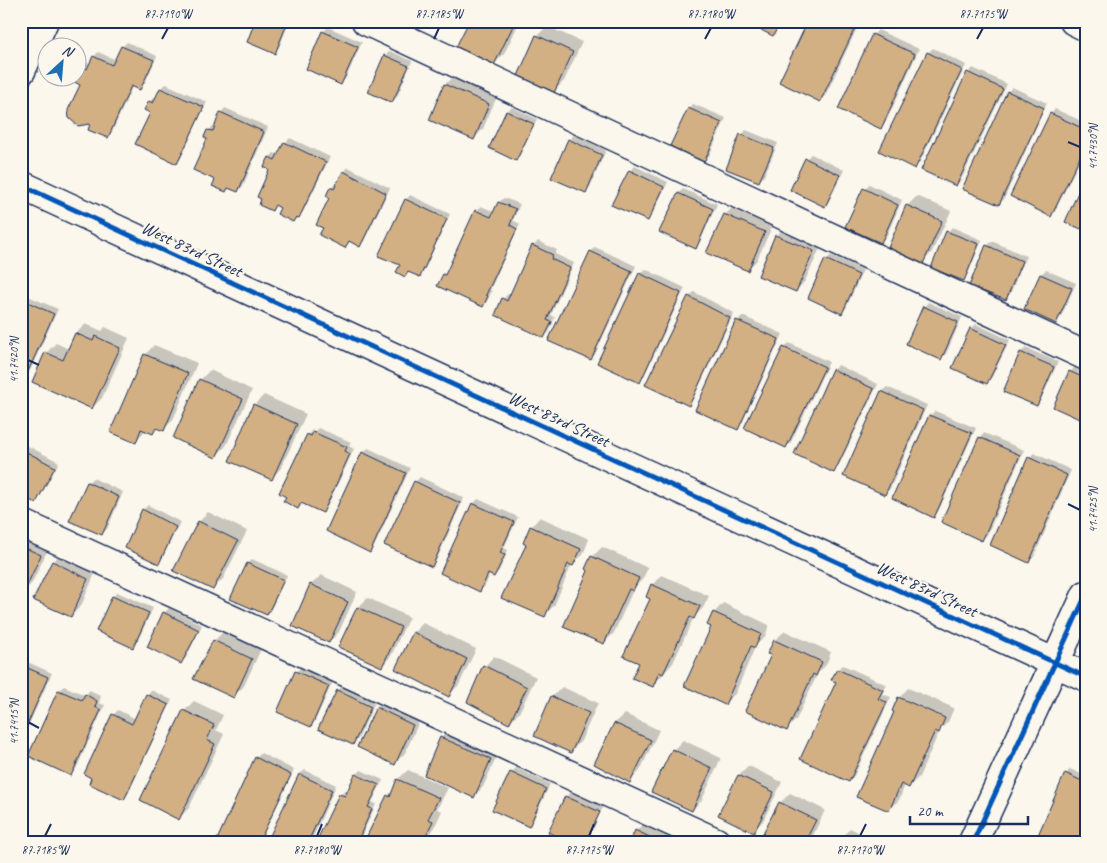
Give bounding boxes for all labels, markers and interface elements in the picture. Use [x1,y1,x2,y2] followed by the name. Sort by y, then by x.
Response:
[145,6,194,22] text: 87.7190°W
[416,6,465,22] text: 87.7185°W
[688,6,737,22] text: 87.7180°W
[960,6,1009,22] text: 87.7175°W
[38,38,88,88] north arrow
[60,41,77,61] text: N
[1085,123,1101,170] text: 41.7430°N
[138,216,248,283] street label: West 83rd Street
[6,336,22,383] text: 41.7420°N
[505,386,615,453] street label: West 83rd Street
[1085,486,1101,533] text: 41.7425°N
[873,556,983,623] street label: West 83rd Street
[6,698,22,745] text: 41.7415°N
[910,793,1027,825] scale bar
[917,802,944,821] text: 20 m
[22,842,71,858] text: 87.7185°W
[294,842,343,858] text: 87.7180°W
[566,842,615,858] text: 87.7175°W
[837,842,886,858] text: 87.7170°W

